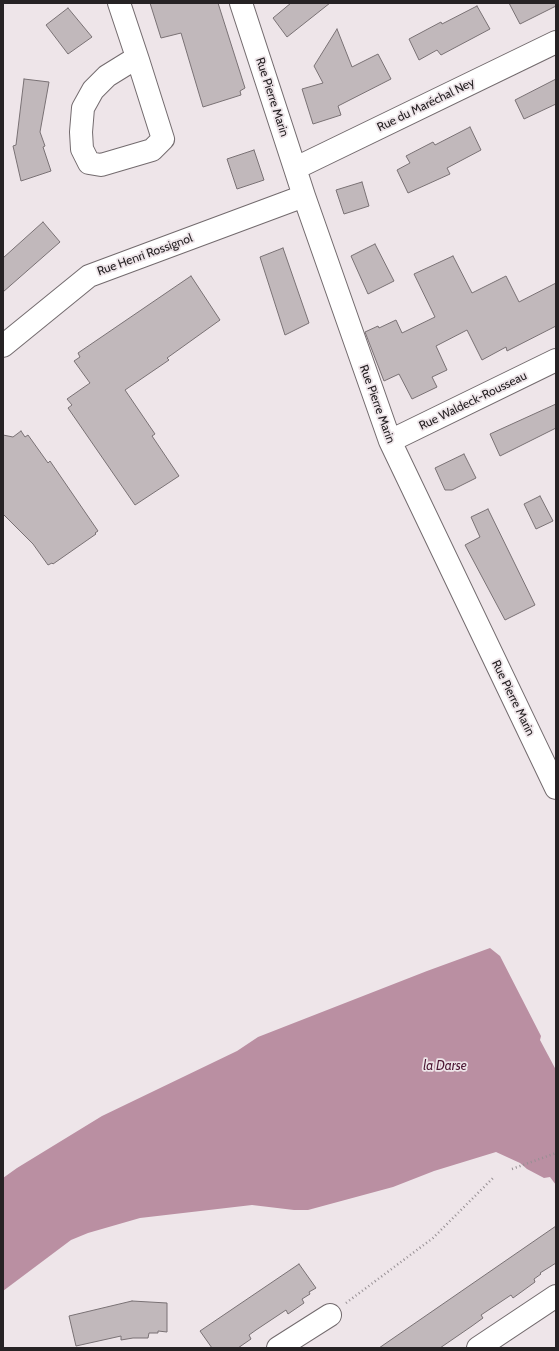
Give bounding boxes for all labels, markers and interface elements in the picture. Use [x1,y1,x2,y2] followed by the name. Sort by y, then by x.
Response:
[252,56,292,138] street label: Rue Pierre Marin
[375,75,477,135] street label: Rue du Maréchal Ney
[95,231,195,279] street label: Rue Henri Rossignol
[356,363,398,445] street label: Rue Pierre Marin
[417,369,529,433] street label: Rue Waldeck-Rousseau
[488,658,538,738] street label: Rue Pierre Marin
[423,1058,467,1074] water label: la Darse

